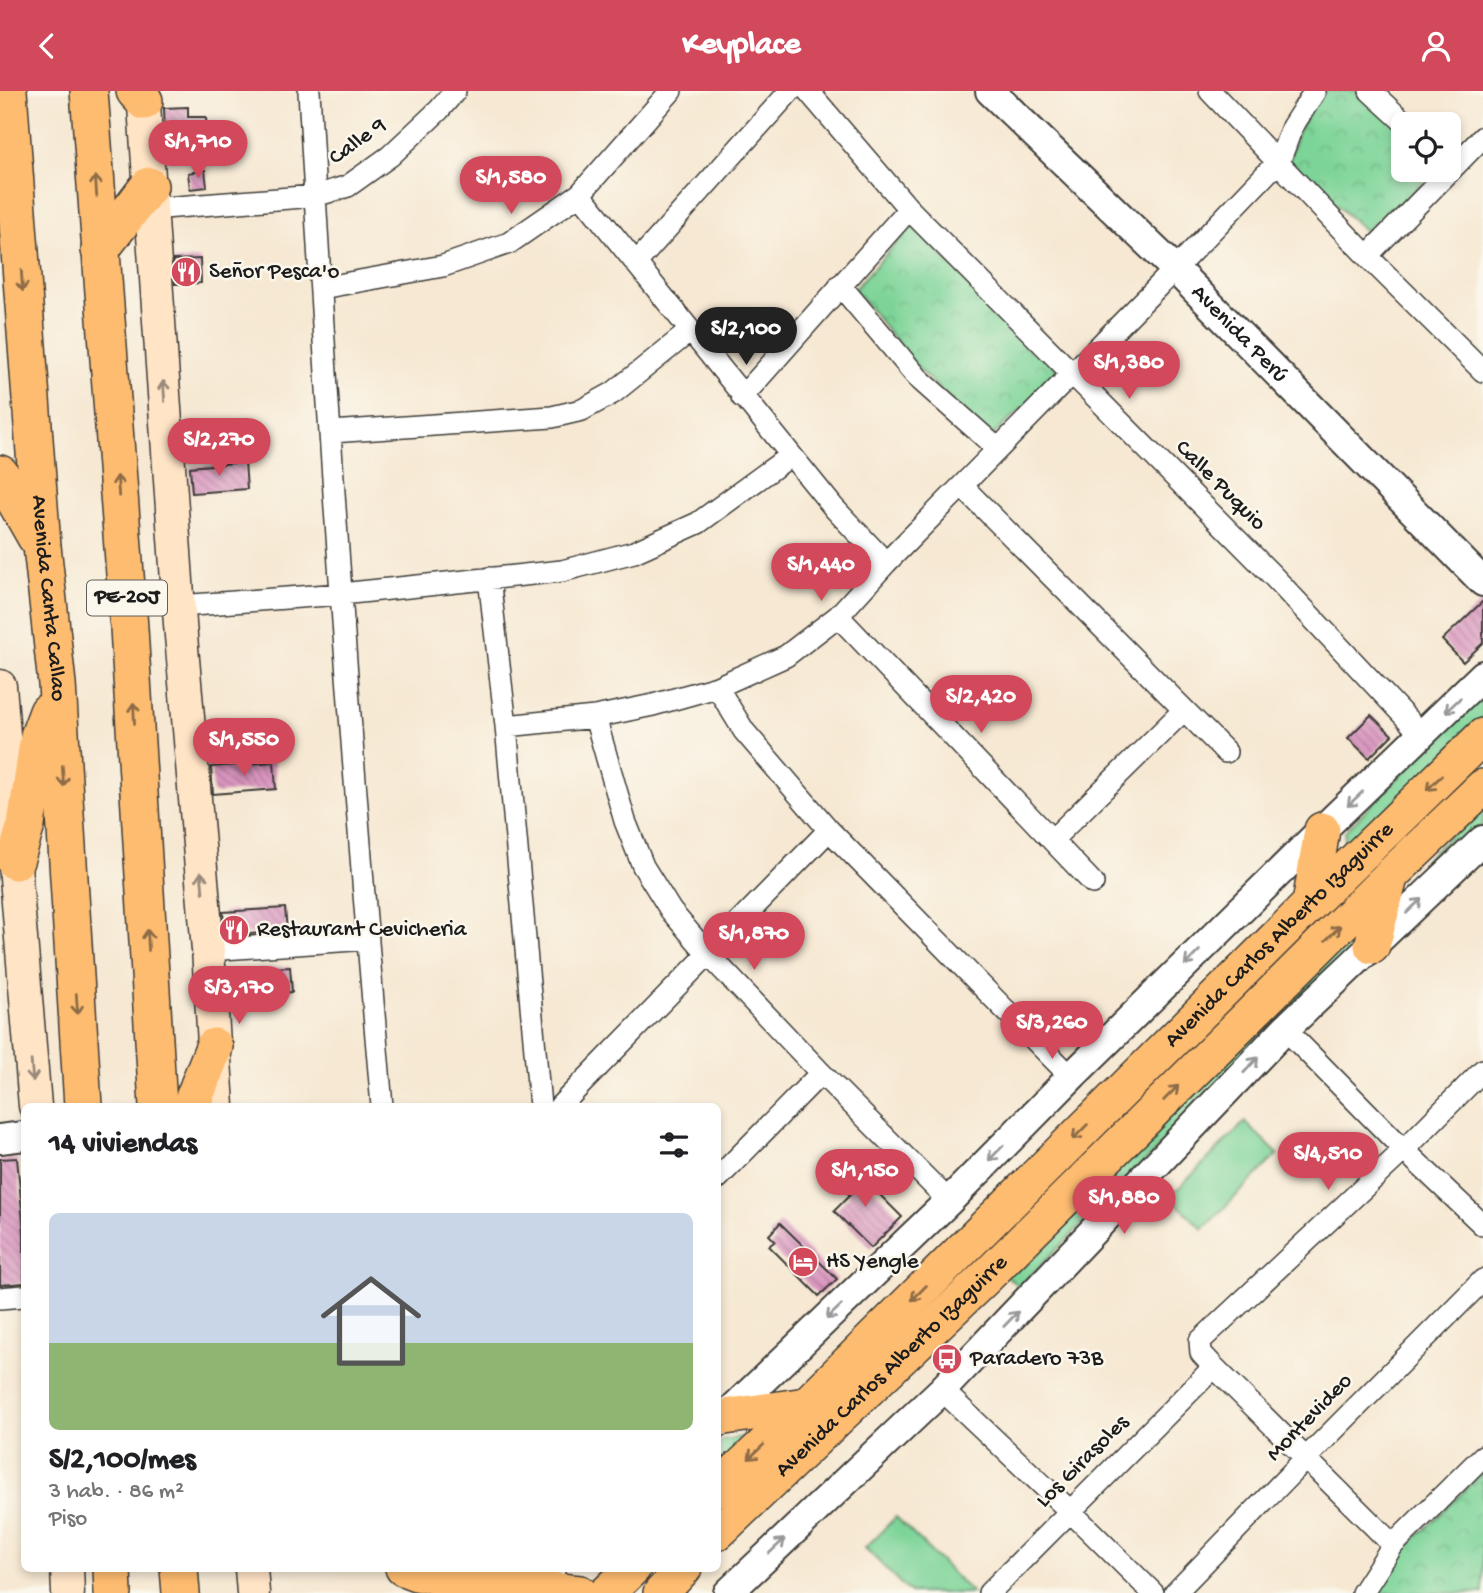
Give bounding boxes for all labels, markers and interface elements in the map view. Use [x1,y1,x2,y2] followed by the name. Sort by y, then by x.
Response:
[28,27,66,65] icon: back
[683,27,800,65] text: Keyplace
[1417,27,1455,65] icon: person
[324,112,392,172] street label: Calle 9
[1391,112,1461,182] map controls
[1391,112,1461,182] button: locate
[133,120,263,180] pin: S/1,710
[164,129,232,156] text: S/1,710
[446,157,576,216] pin: S/1,580
[476,165,546,192] text: S/1,580
[89,175,102,198] one-way arrow
[169,255,203,289] restaurant icon: Señor Pesca'o
[209,259,339,286] place label: Señor Pesca'o
[16,269,29,292] one-way arrow
[1185,279,1293,389] street label: Avenida Perú
[681,307,811,367] pin: S/2,100
[711,316,781,343] text: S/2,100
[1064,341,1194,401] pin: S/1,380
[1094,350,1164,377] text: S/1,380
[157,380,170,403] one-way arrow
[154,419,284,478] pin: S/2,270
[184,427,255,454] text: S/2,270
[1169,435,1271,537] street label: Calle Puquio
[111,475,124,498] one-way arrow
[25,494,72,702] street label: Avenida Canta Callao
[756,543,886,603] pin: S/1,440
[787,552,855,579] text: S/1,440
[87,581,167,615] road number: PE-20J
[916,675,1046,735] pin: S/2,420
[946,684,1016,711] text: S/2,420
[1444,696,1461,713] one-way arrow
[128,702,141,725] one-way arrow
[179,719,309,778] pin: S/1,550
[209,727,279,754] text: S/1,550
[56,765,69,788] one-way arrow
[1426,775,1443,792] one-way arrow
[1347,790,1364,807] one-way arrow
[1159,816,1400,1054] street label: Avenida Carlos Alberto Izaguirre
[195,872,208,894] one-way arrow
[1405,897,1422,914] one-way arrow
[217,913,251,947] restaurant icon: Restaurant Cevicheria
[689,913,819,972] pin: S/1,870
[257,917,468,944] place label: Restaurant Cevicheria
[719,921,789,948] text: S/1,870
[1324,924,1341,941] one-way arrow
[141,929,154,952] one-way arrow
[1184,949,1201,966] one-way arrow
[174,967,304,1026] pin: S/3,170
[204,975,274,1002] text: S/3,170
[70,992,83,1015] one-way arrow
[987,1002,1117,1061] pin: S/3,260
[1016,1010,1088,1037] text: S/3,260
[1243,1057,1260,1074] one-way arrow
[26,1060,39,1082] one-way arrow
[1163,1085,1180,1102] one-way arrow
[1072,1124,1089,1141] one-way arrow
[655,1126,693,1164] icon: filters
[49,1128,197,1163] text: 14 viviendas
[1263,1133,1393,1192] pin: S/4,510
[1294,1141,1362,1168] text: S/4,510
[988,1144,1005,1161] one-way arrow
[800,1149,930,1209] pin: S/1,150
[831,1158,899,1185] text: S/1,150
[1059,1177,1189,1236] pin: S/1,880
[1089,1185,1159,1212] text: S/1,880
[786,1245,820,1279] hotel icon: HS Yengle
[770,1249,1014,1483] street label: Avenida Carlos Alberto Izaguirre
[826,1249,920,1276] place label: HS Yengle
[308,1258,434,1384] icon: home
[911,1284,928,1301] one-way arrow
[825,1303,842,1320] one-way arrow
[1002,1311,1019,1328] one-way arrow
[930,1342,964,1376] bus stop icon: Paradero 73B
[969,1346,1104,1373] place label: Paradero 73B
[1261,1368,1359,1468] street label: Montevideo
[1031,1409,1136,1514] street label: Los Girasoles
[748,1443,765,1460] one-way arrow
[49,1444,195,1479] text: S/2,100/mes
[49,1479,184,1506] text: 3 hab. · 86 m²
[49,1506,87,1533] text: Piso
[768,1538,786,1555] one-way arrow

